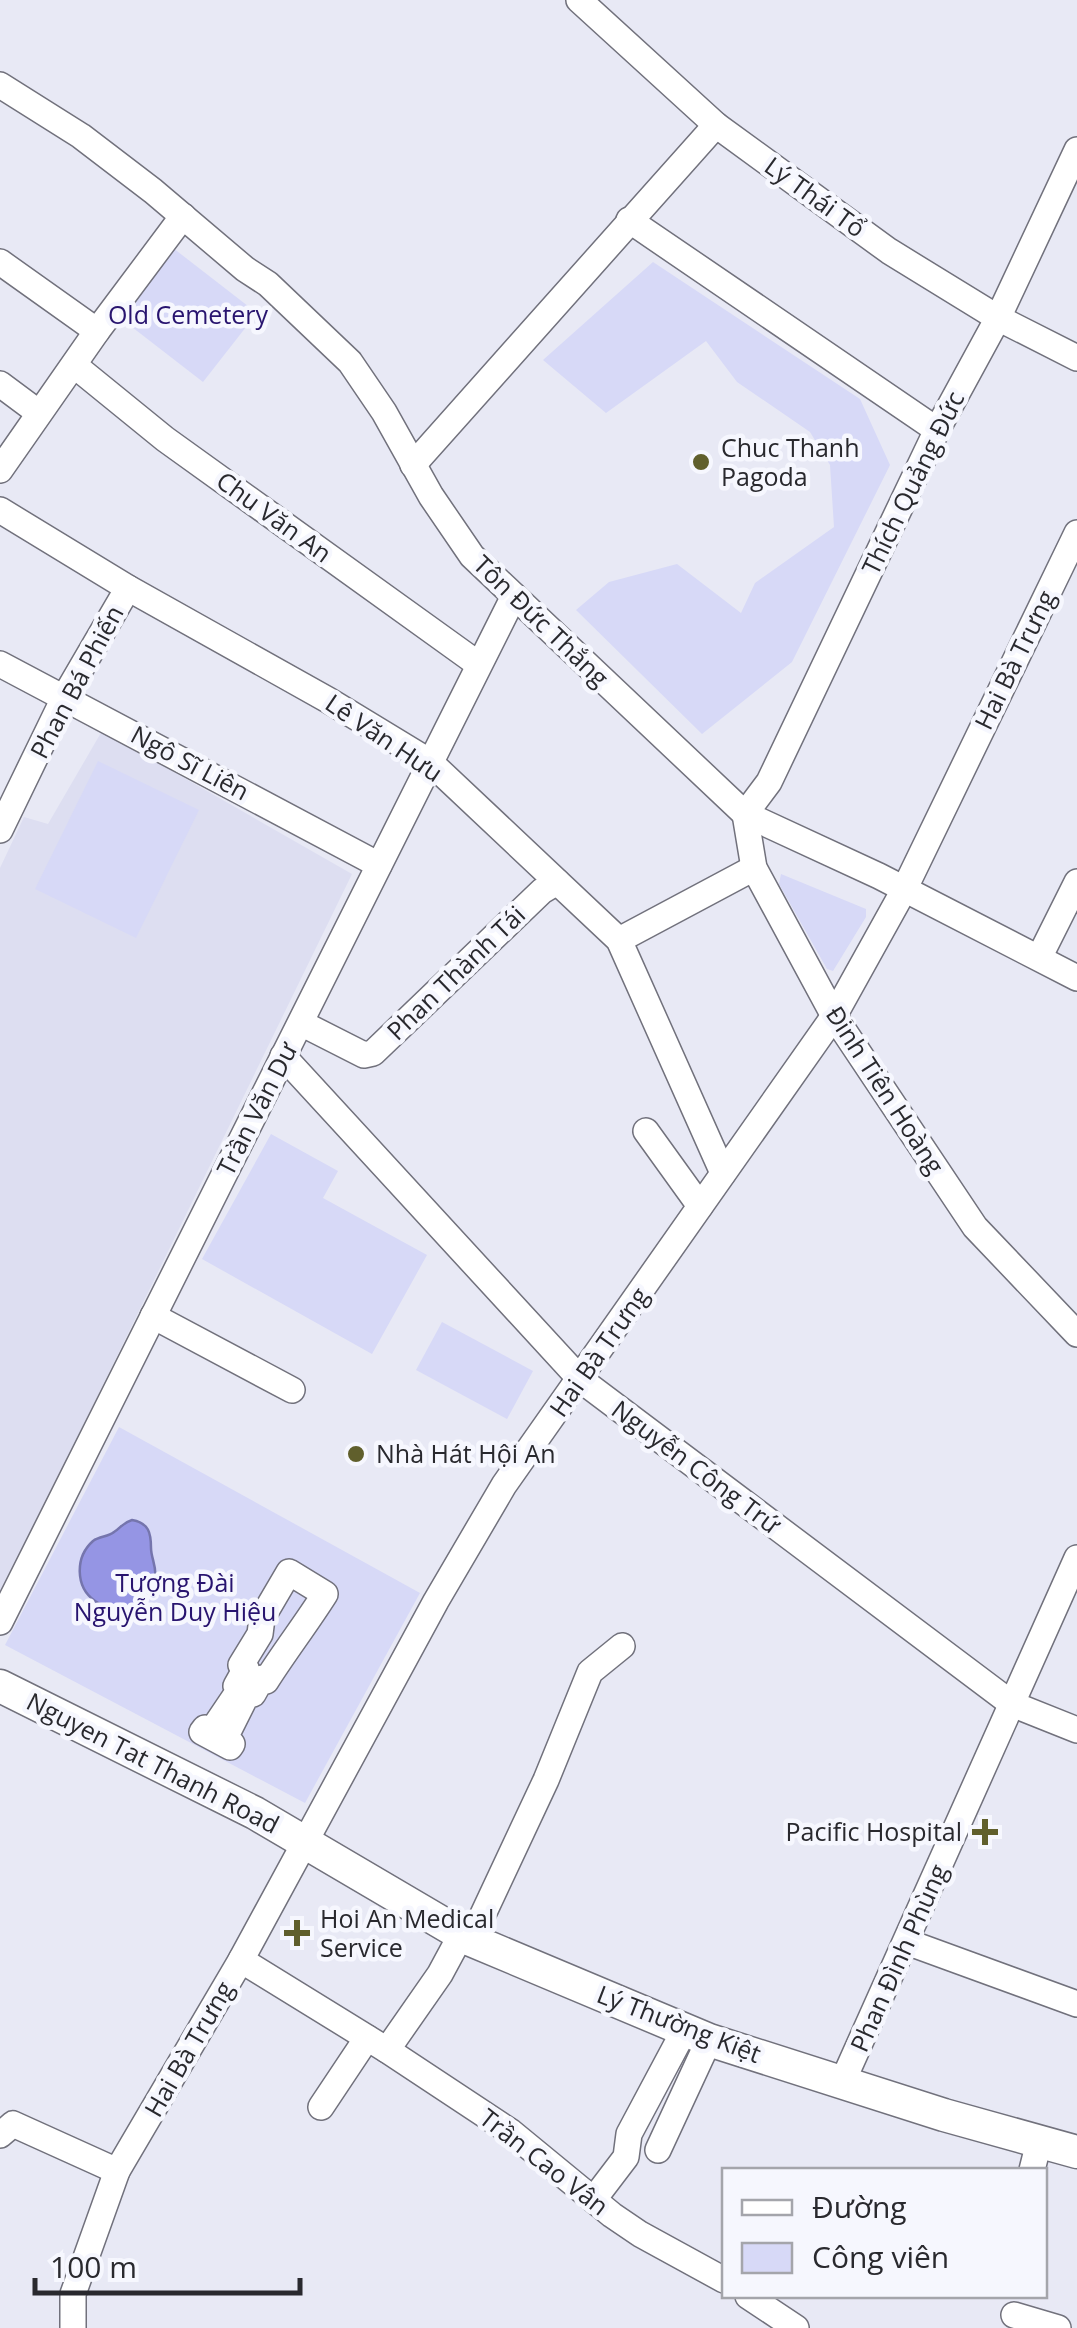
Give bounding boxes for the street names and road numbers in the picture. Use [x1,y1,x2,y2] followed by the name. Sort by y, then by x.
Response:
[758,148,873,244] street label: Lý Thái Tổ
[853,385,971,580] street label: Thích Quảng Đức
[210,463,339,570] street label: Chu Văn An
[467,547,617,694] street label: Tôn Đức Thắng
[966,584,1063,735] street label: Hai Bà Trưng
[22,599,131,764] street label: Phan Bá Phiến
[319,685,450,789] street label: Lê Văn Hưu
[125,717,255,807] street label: Ngô Sĩ Liên
[379,897,532,1047] street label: Phan Thành Tái
[819,999,953,1180] street label: Đinh Tiên Hoàng
[208,1035,305,1181] street label: Trần Văn Dư
[541,1279,656,1423] street label: Hai Bà Trưng
[605,1392,789,1542] street label: Nguyễn Công Trứ
[21,1684,285,1841] street label: Nguyen Tat Thanh Road
[841,1858,955,2057] street label: Phan Đình Phùng
[136,1974,241,2122] street label: Hai Bà Trưng
[593,1976,766,2070] street label: Lý Thường Kiệt
[473,2100,616,2222] street label: Trần Cao Vân

